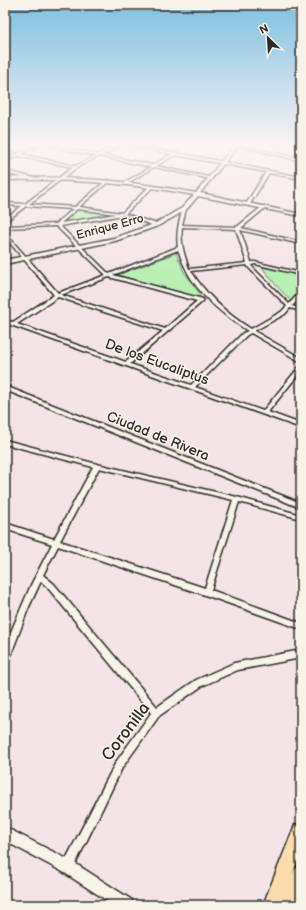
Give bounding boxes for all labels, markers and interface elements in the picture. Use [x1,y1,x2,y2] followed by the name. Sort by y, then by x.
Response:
[248,18,288,58] north arrow
[257,22,270,37] text: N
[75,211,145,243] street label: Enrique Erro
[103,335,211,389] street label: De los Eucaliptus
[104,408,212,464] street label: Ciudad de Rivera
[98,699,154,765] street label: Coronilla

